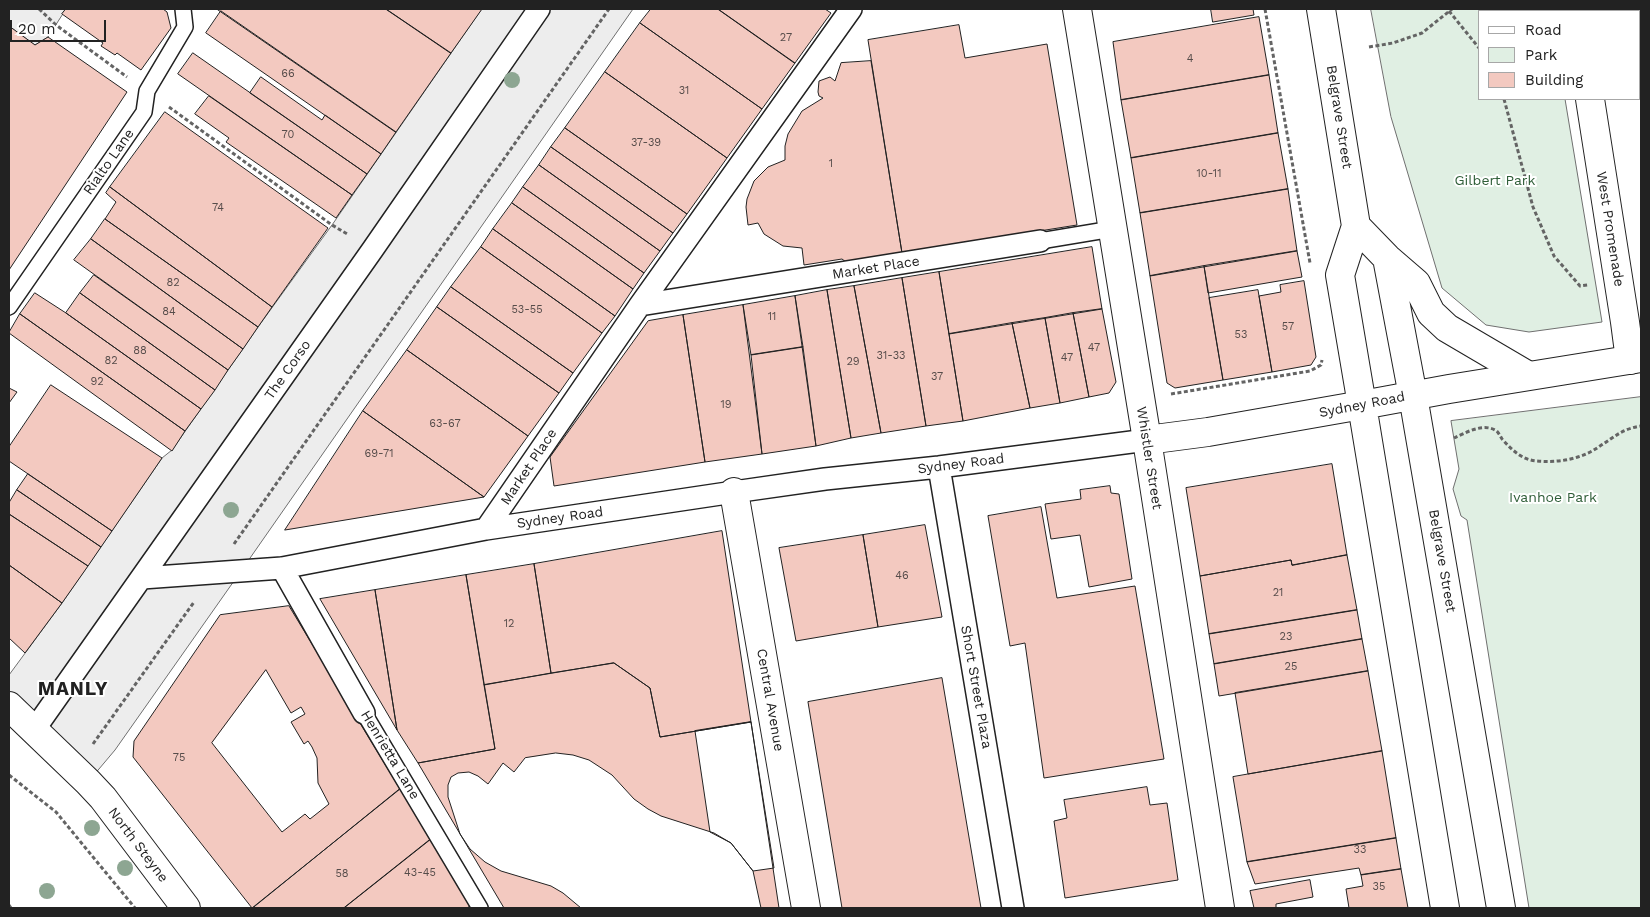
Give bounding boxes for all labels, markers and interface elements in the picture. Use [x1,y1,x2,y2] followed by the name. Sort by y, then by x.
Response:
[12,10,109,42] scale bar
[1478,10,1640,100] legend
[18,20,56,38] text: 20 m
[1525,21,1562,39] text: Road
[780,31,792,45] house number: 27
[1525,46,1557,64] text: Park
[1187,52,1193,66] house number: 4
[1323,64,1355,170] street label: Belgrave Street
[281,67,295,81] house number: 66
[1525,71,1583,89] text: Building
[679,84,689,98] house number: 31
[80,126,138,198] street label: Rialto Lane
[282,128,294,142] house number: 70
[631,136,661,150] house number: 37-39
[829,157,833,171] house number: 1
[1197,167,1221,181] house number: 10-11
[1593,170,1627,288] street label: West Promenade
[1454,173,1536,189] park label: Gilbert Park
[212,201,224,215] house number: 74
[831,253,921,283] street label: Market Place
[166,276,180,290] house number: 82
[511,303,543,317] house number: 53-55
[162,305,176,319] house number: 84
[768,310,776,324] house number: 11
[1282,320,1294,334] house number: 57
[1235,328,1247,342] house number: 53
[261,337,315,403] street label: The Corso
[1088,341,1100,355] house number: 47
[133,344,147,358] house number: 88
[877,349,905,363] house number: 31-33
[1061,351,1073,365] house number: 47
[104,354,118,368] house number: 82
[846,355,860,369] house number: 29
[931,370,943,384] house number: 37
[90,375,104,389] house number: 92
[1318,388,1406,422] street label: Sydney Road
[720,398,732,412] house number: 19
[1133,405,1165,511] street label: Whistler Street
[429,417,461,431] house number: 63-67
[497,426,561,508] street label: Market Place
[365,447,393,461] house number: 69-71
[917,450,1005,478] street label: Sydney Road
[1509,490,1597,506] park label: Ivanhoe Park
[516,504,604,532] street label: Sydney Road
[1425,508,1459,614] street label: Belgrave Street
[895,569,909,583] house number: 46
[1273,586,1283,600] house number: 21
[504,617,514,631] house number: 12
[957,624,995,750] street label: Short Street Plaza
[1280,630,1292,644] house number: 23
[753,647,787,753] street label: Central Avenue
[1285,660,1297,674] house number: 25
[37,678,109,700] district label: MANLY
[357,707,423,803] street label: Henrietta Lane
[173,751,185,765] house number: 75
[104,804,172,886] street label: North Steyne
[1354,843,1366,857] house number: 33
[404,866,436,880] house number: 43-45
[335,867,349,881] house number: 58
[1373,880,1385,894] house number: 35

